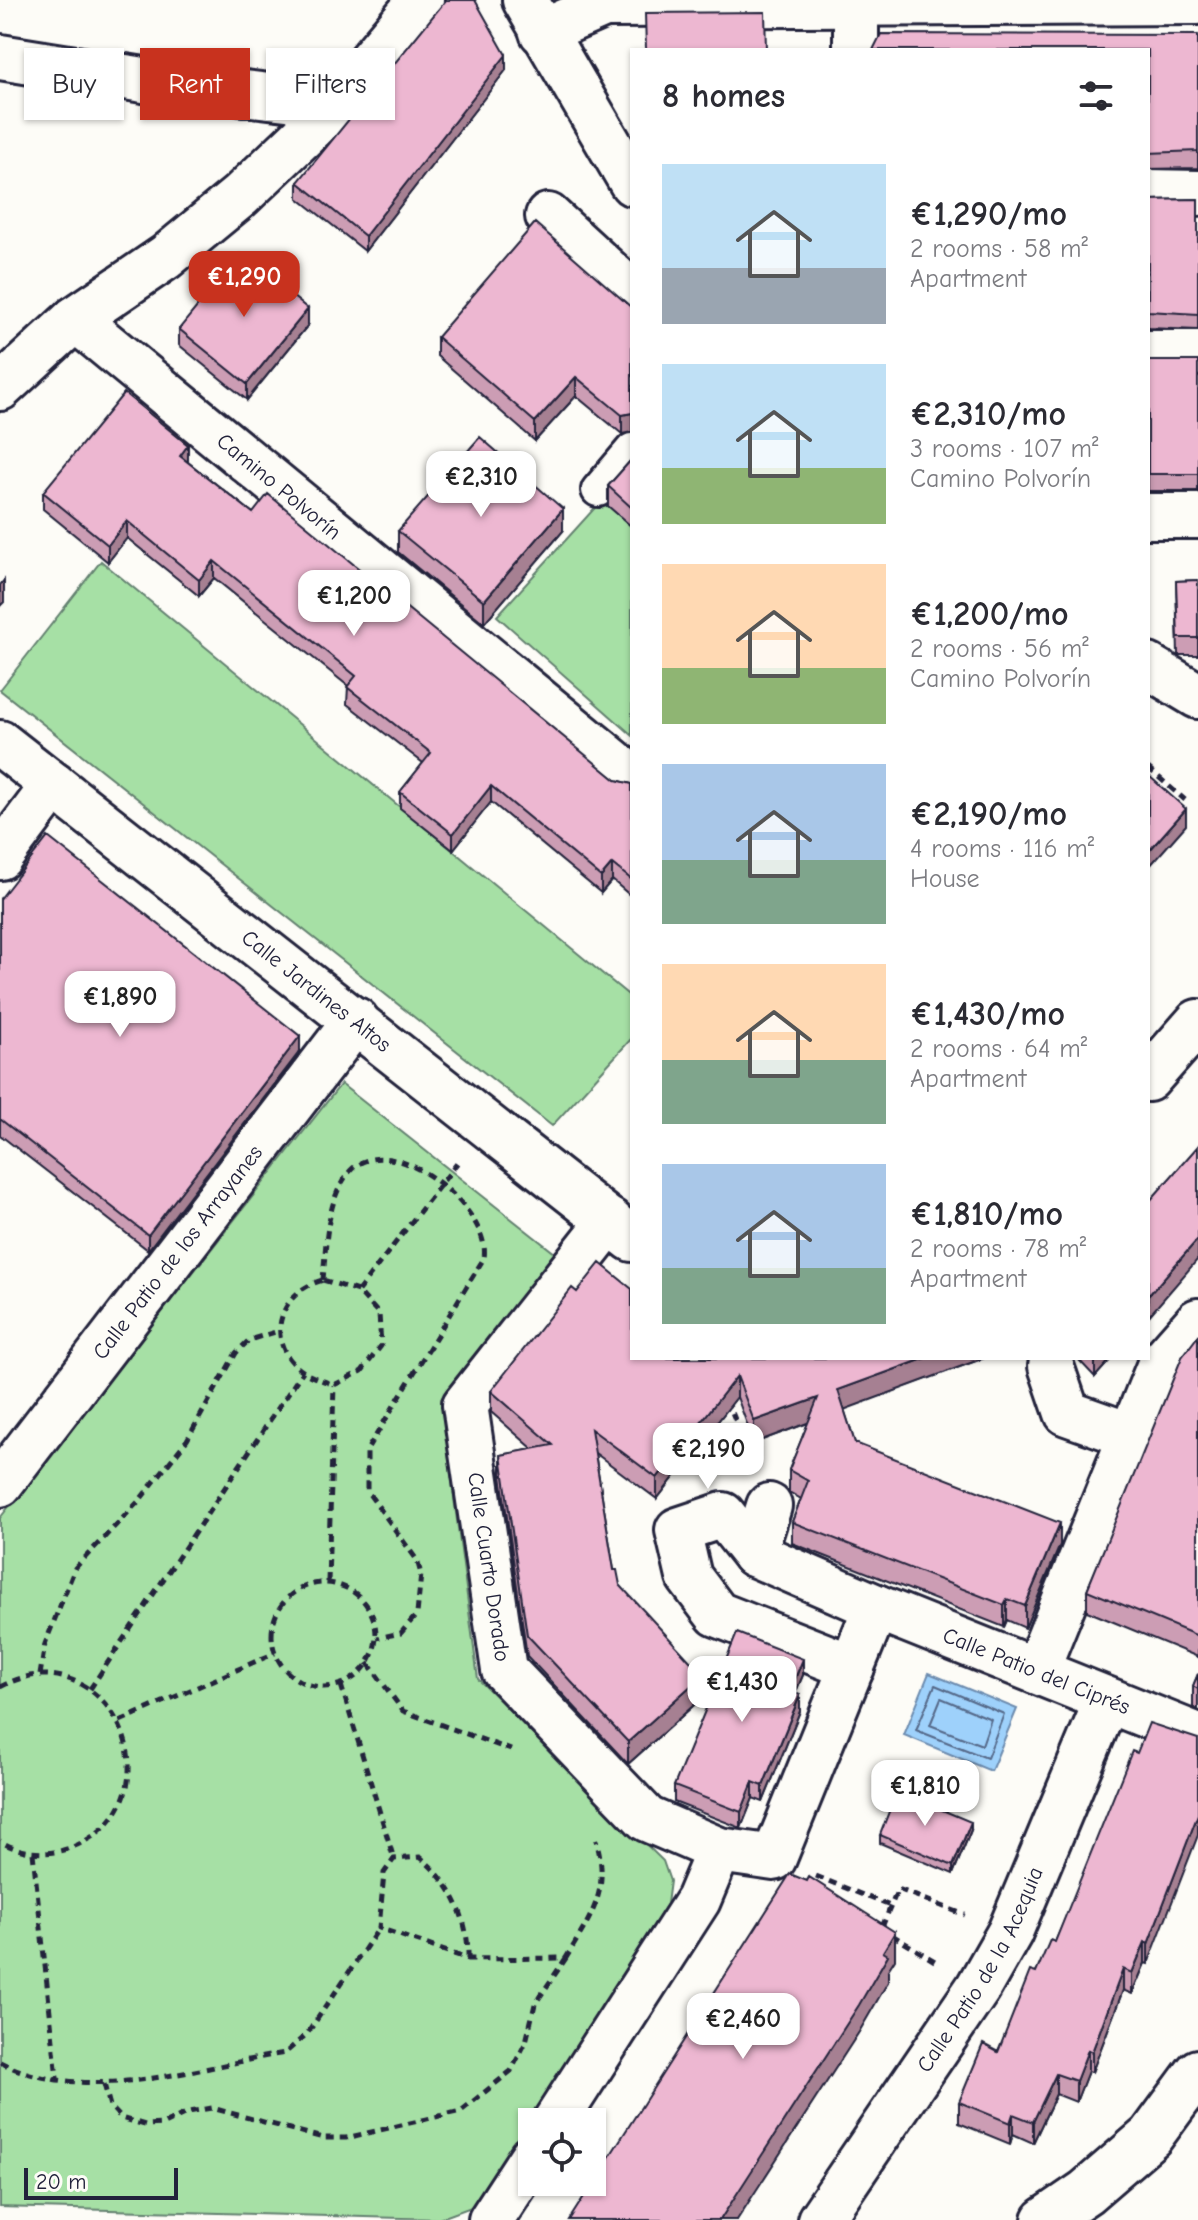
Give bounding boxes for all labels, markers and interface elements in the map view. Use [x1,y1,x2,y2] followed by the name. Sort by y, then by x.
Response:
[24,48,124,120] chip: Buy
[140,48,250,120] chip: Rent
[266,48,395,120] chip: Filters
[1074,74,1118,118] icon: filters
[662,76,785,116] text: 8 homes
[910,194,1067,234] text: €1,290/mo
[726,196,822,292] icon: home
[910,234,1088,264] text: 2 rooms · 58 m²
[179,251,309,319] pin: €1,290
[207,262,281,292] text: €1,290
[910,264,1026,294] text: Apartment
[910,394,1066,434] text: €2,310/mo
[726,396,822,492] icon: home
[211,428,346,545] street label: Camino Polvorín
[910,434,1099,464] text: 3 rooms · 107 m²
[416,451,546,519] pin: €2,310
[444,462,518,492] text: €2,310
[910,464,1091,494] text: Camino Polvorín
[289,570,419,638] pin: €1,200
[316,581,392,611] text: €1,200
[910,594,1069,634] text: €1,200/mo
[726,596,822,692] icon: home
[910,634,1089,664] text: 2 rooms · 56 m²
[910,664,1091,694] text: Camino Polvorín
[910,794,1067,834] text: €2,190/mo
[726,796,822,892] icon: home
[910,834,1094,864] text: 4 rooms · 116 m²
[910,864,980,894] text: House
[236,925,396,1058] street label: Calle Jardines Altos
[55,971,185,1039] pin: €1,890
[83,982,157,1012] text: €1,890
[910,994,1065,1034] text: €1,430/mo
[726,996,822,1092] icon: home
[910,1034,1087,1064] text: 2 rooms · 64 m²
[910,1064,1026,1094] text: Apartment
[87,1140,268,1365] street label: Calle Patio de los Arrayanes
[910,1194,1063,1234] text: €1,810/mo
[726,1196,822,1292] icon: home
[910,1234,1086,1264] text: 2 rooms · 78 m²
[910,1264,1026,1294] text: Apartment
[643,1423,773,1491] pin: €2,190
[671,1434,745,1464] text: €2,190
[462,1471,516,1663] street label: Calle Cuarto Dorado
[939,1622,1134,1720] street label: Calle Patio del Ciprés
[677,1656,807,1724] pin: €1,430
[706,1667,778,1697] text: €1,430
[860,1760,990,1828] pin: €1,810
[889,1771,961,1801] text: €1,810
[911,1863,1049,2077] street label: Calle Patio de la Acequia
[678,1993,808,2061] pin: €2,460
[705,2004,781,2034] text: €2,460
[518,2108,606,2196] map controls
[518,2108,606,2196] button: locate
[24,2164,178,2200] scale bar
[36,2169,86,2195] text: 20 m

